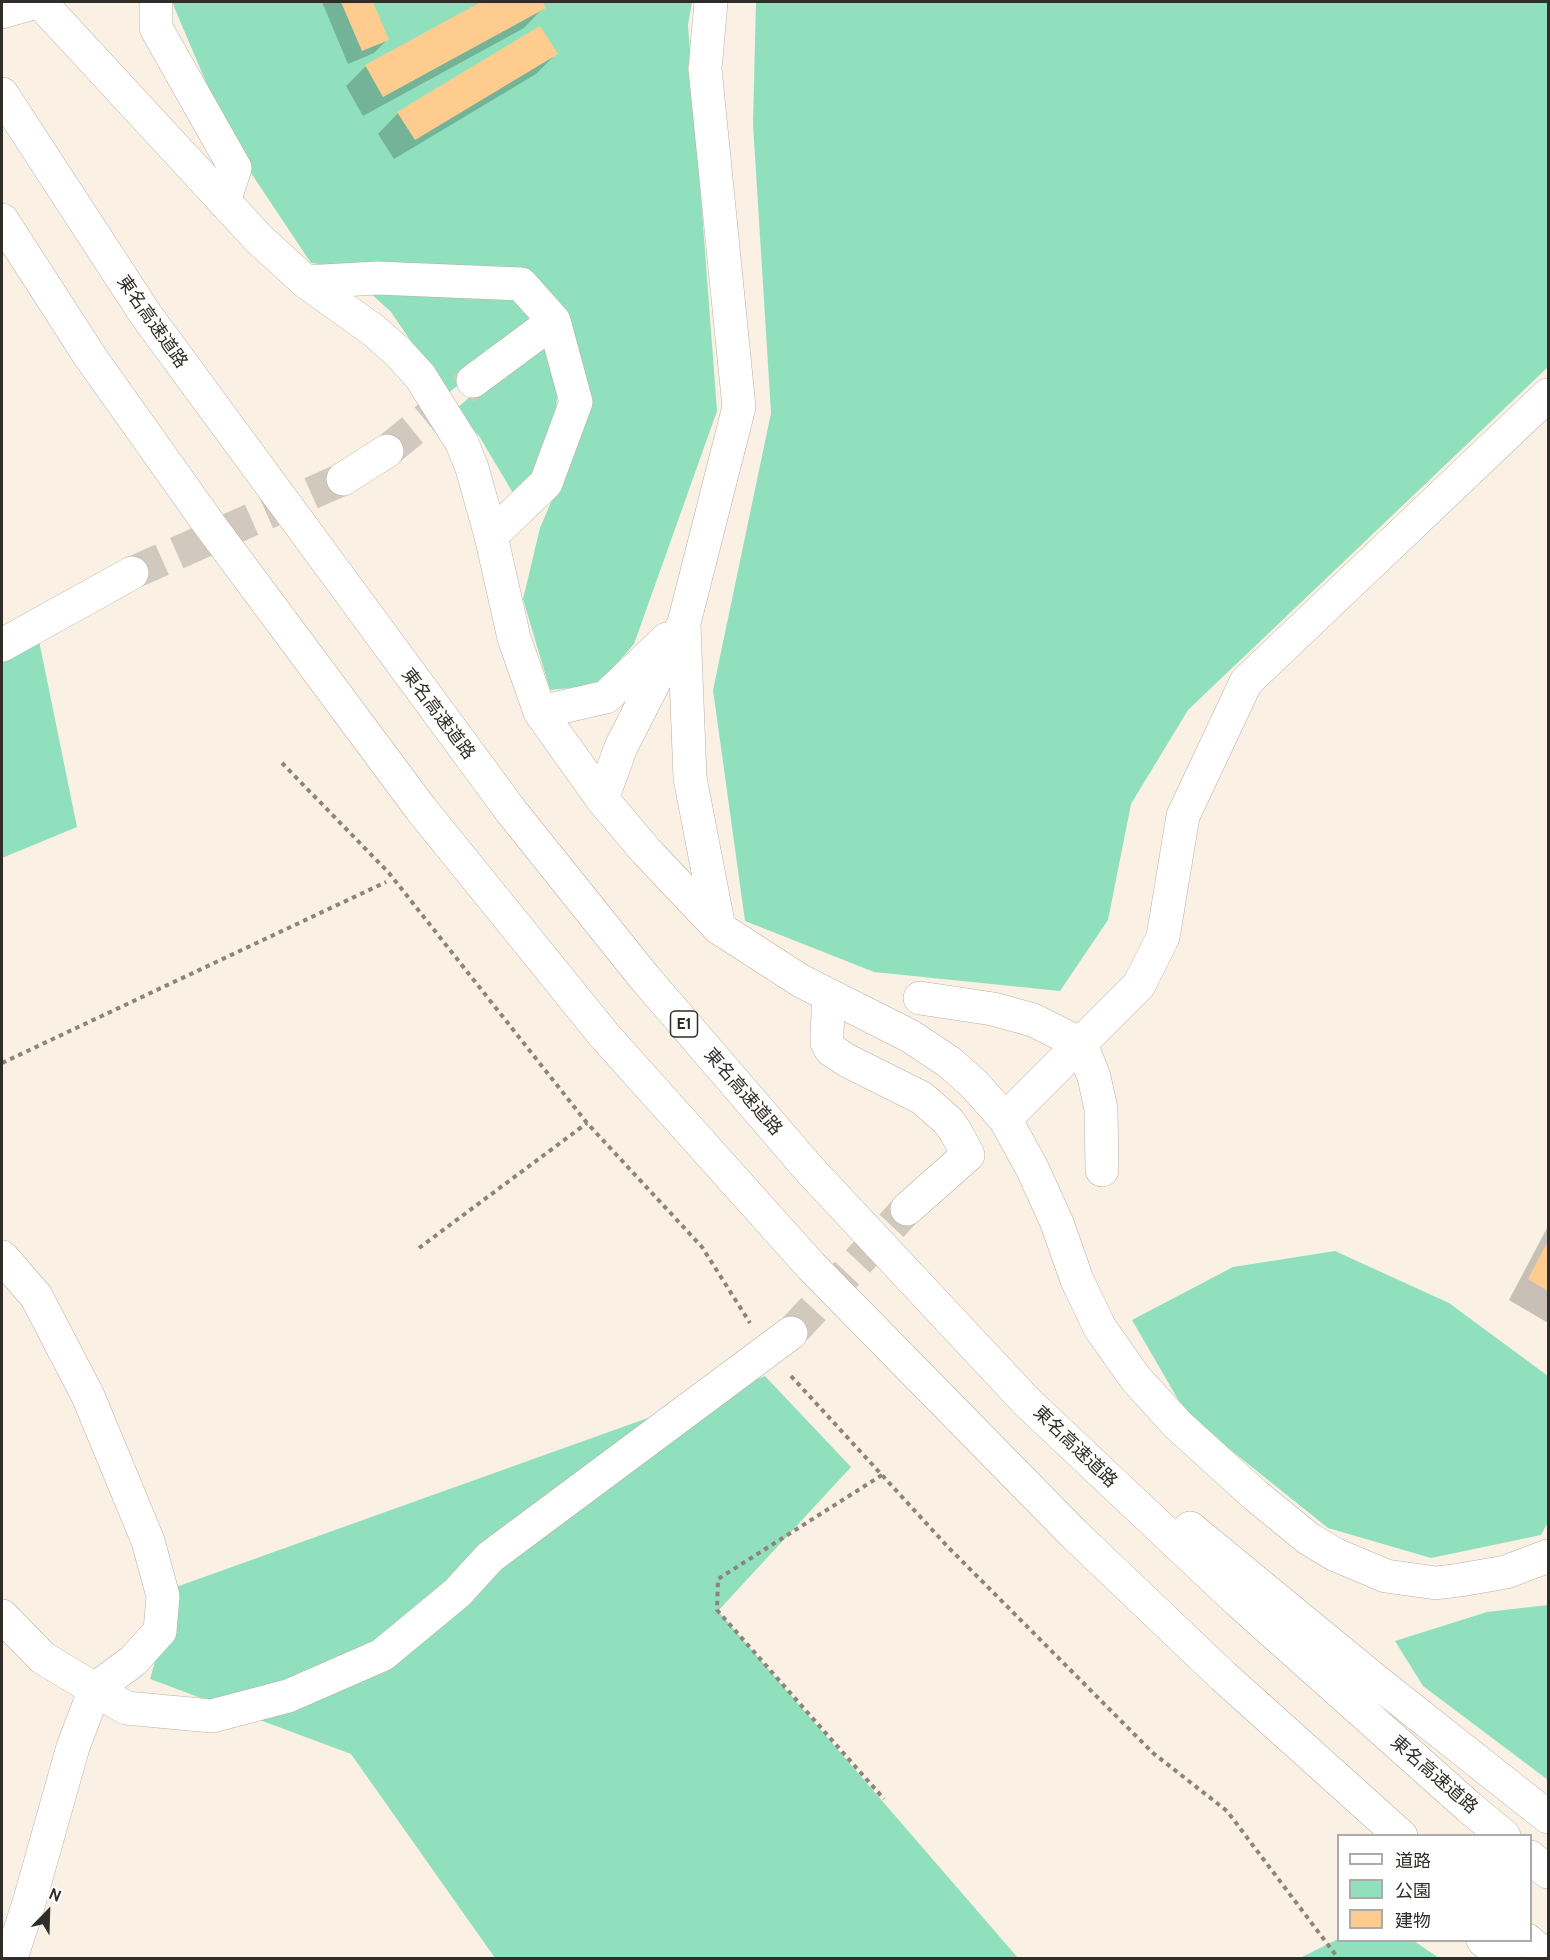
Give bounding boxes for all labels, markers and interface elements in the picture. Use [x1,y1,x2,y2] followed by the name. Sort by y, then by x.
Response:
[112,272,192,372] street label: 東名高速道路
[397,664,479,764] street label: 東名高速道路
[670,1011,698,1037] road number: E1
[699,1044,787,1140] street label: 東名高速道路
[1029,1402,1121,1492] street label: 東名高速道路
[1386,1731,1482,1819] street label: 東名高速道路
[1337,1834,1532,1942] legend
[1395,1850,1431,1872] text: 道路
[1395,1880,1431,1902] text: 公園
[18,1882,78,1942] north arrow
[46,1884,64,1906] text: N
[1395,1910,1431,1932] text: 建物

